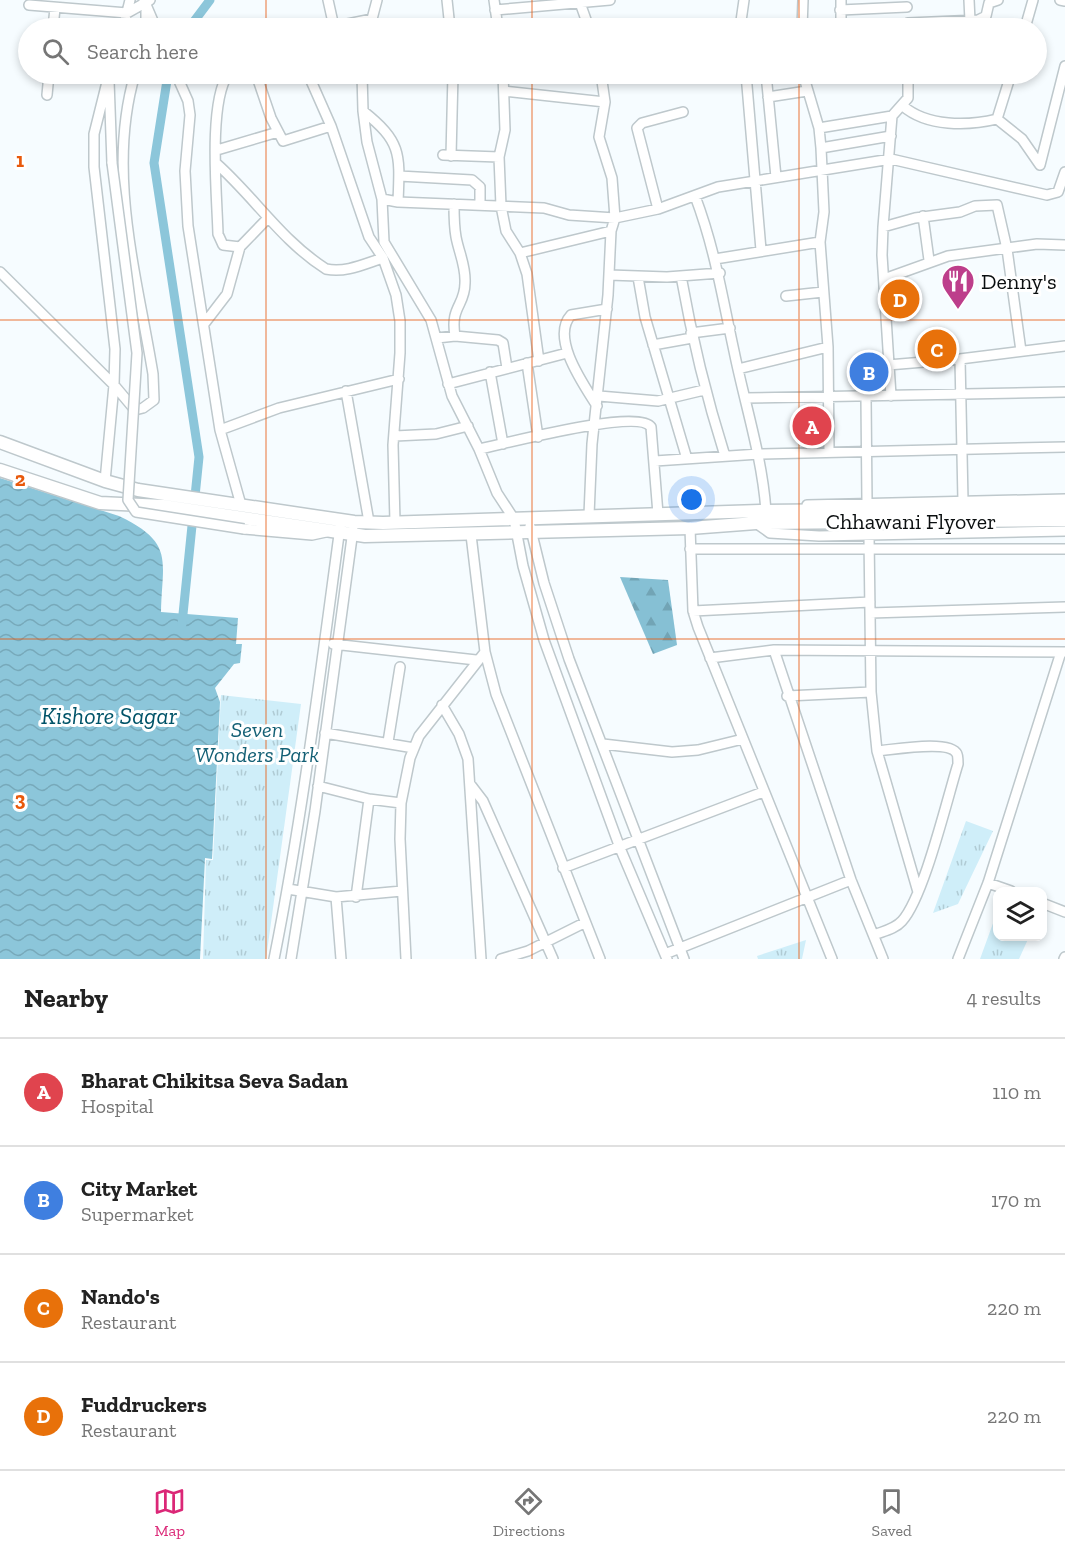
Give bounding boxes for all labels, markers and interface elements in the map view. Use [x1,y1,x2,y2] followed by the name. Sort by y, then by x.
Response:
[18,18,1047,84] search box
[39,35,72,68] icon: search
[87,38,198,65] text: Search here
[16,148,24,172] text: 1
[940,263,976,310] restaurant icon: Denny's
[981,268,1057,295] place label: Denny's
[880,276,920,322] pin: D
[918,326,956,372] pin: C
[850,350,888,394] pin: B
[792,404,832,448] pin: A
[15,467,26,491] text: 2
[677,485,706,514] your location
[826,508,996,535] street label: Chhawani Flyover
[41,701,178,730] water label: Kishore Sagar
[195,716,319,768] park label: Seven Wonders Park
[15,787,26,811] text: 3
[993,887,1047,941] map controls
[993,887,1047,941] button: layers
[24,982,108,1014] text: Nearby
[966,986,1041,1010] text: 4 results
[81,1067,348,1094] text: Bharat Chikitsa Seva Sadan
[37,1080,50,1104] text: A
[992,1080,1041,1104] text: 110 m
[81,1094,154,1118] text: Hospital
[81,1175,197,1202] text: City Market
[37,1188,50,1212] text: B
[991,1188,1041,1212] text: 170 m
[81,1202,194,1226] text: Supermarket
[81,1283,160,1310] text: Nando's
[37,1296,50,1320] text: C
[987,1296,1041,1320] text: 220 m
[81,1310,177,1334] text: Restaurant
[81,1391,207,1418] text: Fuddruckers
[37,1404,50,1428] text: D
[987,1404,1041,1428] text: 220 m
[81,1418,177,1442] text: Restaurant
[153,1485,186,1540] tab: Map
[493,1485,565,1540] tab: Directions
[872,1485,912,1540] tab: Saved

